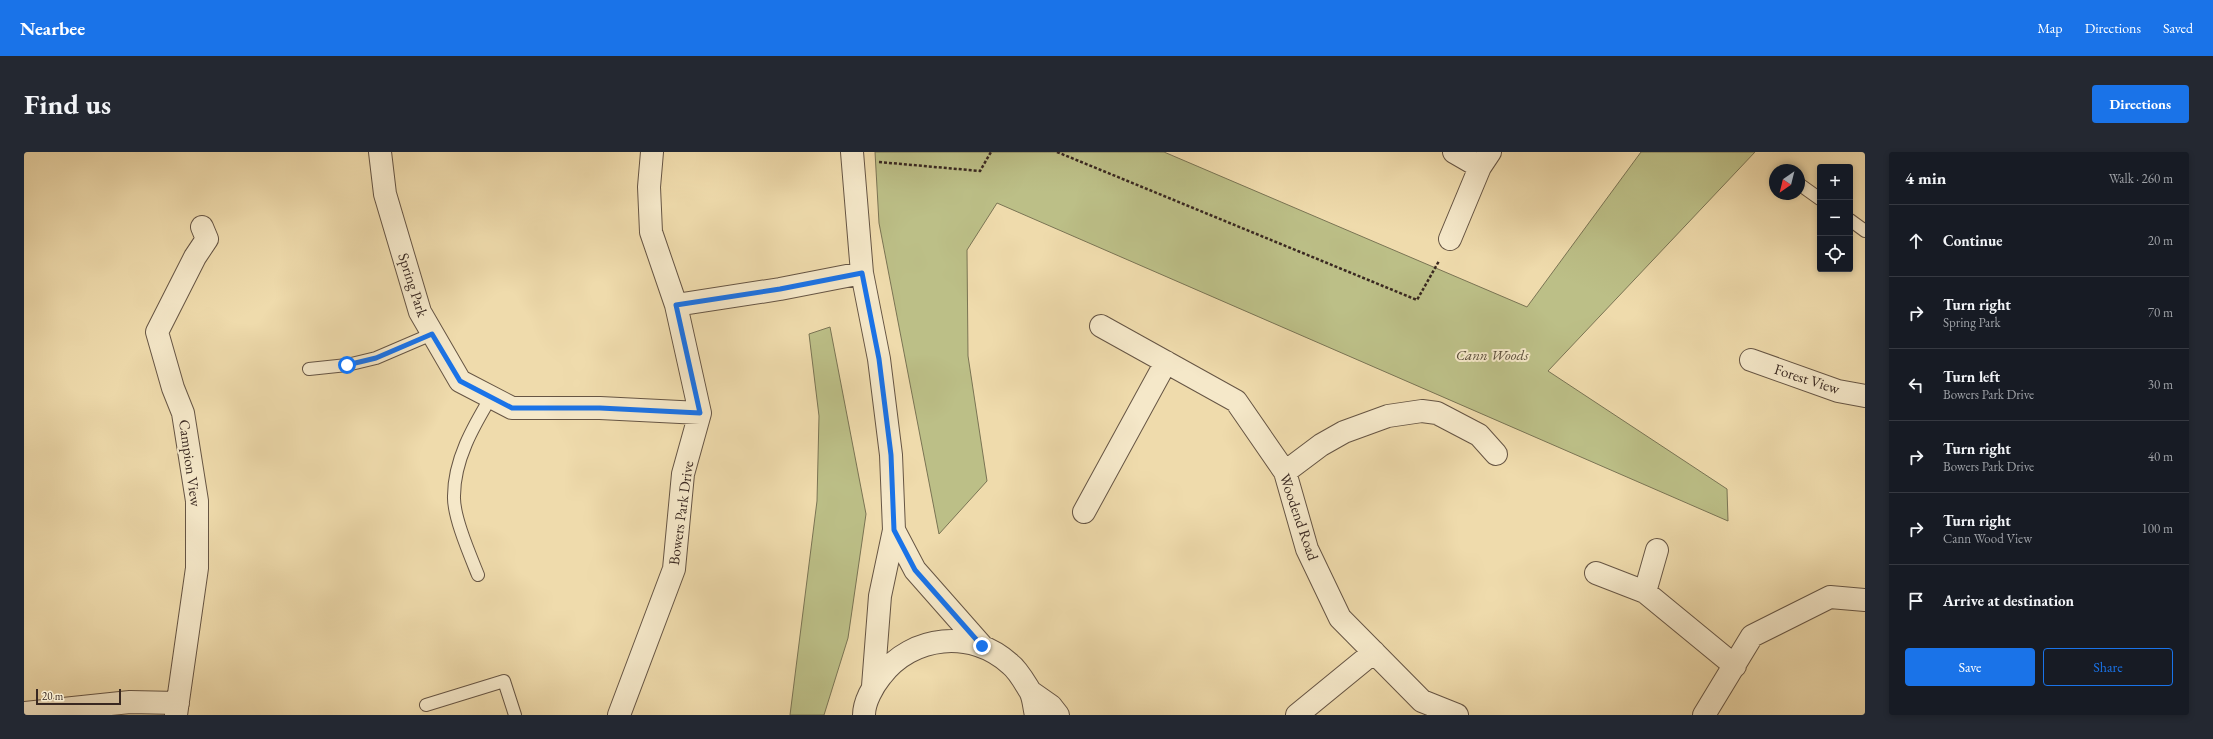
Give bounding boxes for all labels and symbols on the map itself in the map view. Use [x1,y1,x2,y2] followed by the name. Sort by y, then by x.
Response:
[1769,164,1805,200] north arrow
[394,250,433,320] street label: Spring Park
[1456,345,1529,364] park label: Cann Woods
[338,356,356,374] route start
[1772,359,1843,398] street label: Forest View
[175,418,206,508] street label: Campion View
[664,459,697,566] street label: Bowers Park Drive
[1276,471,1323,563] street label: Woodend Road
[973,637,991,655] route end
[36,687,121,706] scale bar

